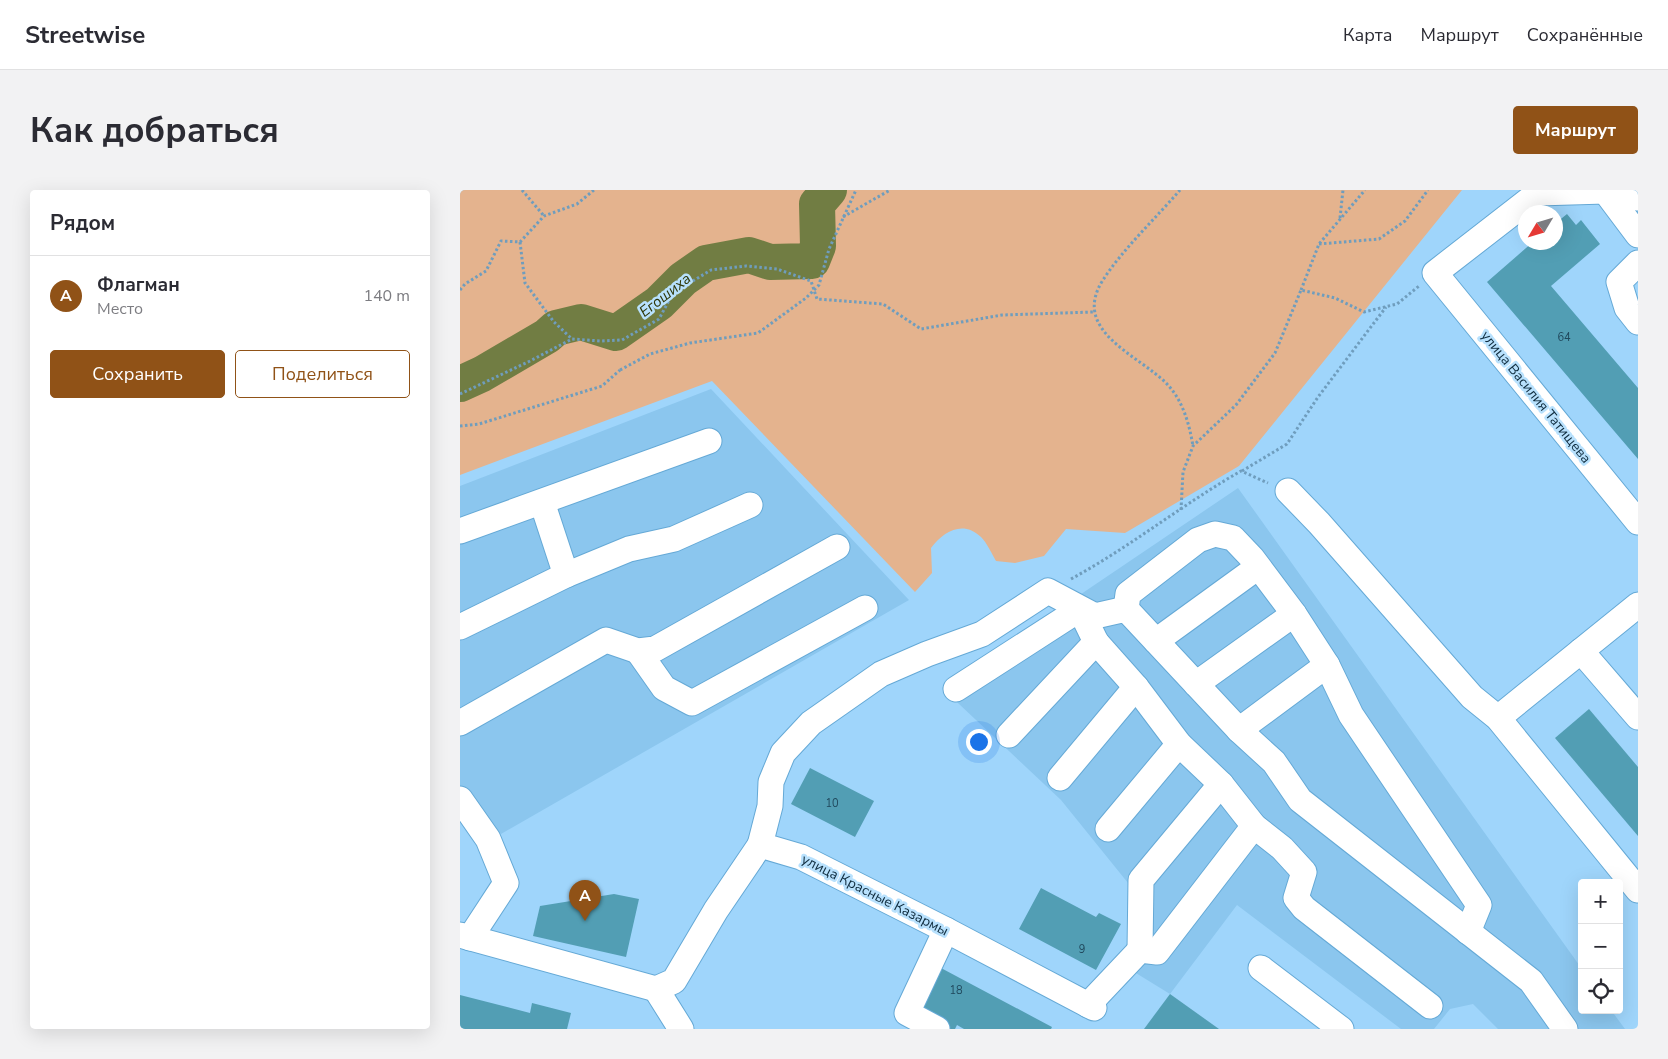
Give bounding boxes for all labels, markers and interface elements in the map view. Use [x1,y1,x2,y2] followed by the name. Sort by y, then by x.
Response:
[25,19,145,51] text: Streetwise
[1343,23,1393,47] text: Карта
[1421,23,1499,47] text: Маршрут
[1527,23,1643,47] text: Сохранённые
[1513,106,1638,154] button: Маршрут
[30,107,279,154] text: Как добраться
[1518,205,1563,250] north arrow
[50,209,115,237] text: Рядом
[635,268,695,322] water label: Егошиха
[97,272,180,298] text: Флагман
[60,285,72,307] text: A
[363,285,410,307] text: 140 m
[97,298,143,320] text: Место
[1477,327,1595,467] street label: улица Василия Татищева
[1557,330,1571,345] house number: 64
[50,350,225,398] button: Сохранить
[235,350,410,398] button: Поделиться
[966,729,992,755] your location
[825,796,839,811] house number: 10
[798,850,952,940] street label: улица Красные Казармы
[1578,879,1623,1014] map controls
[1578,879,1623,924] button: +
[569,880,601,921] pin: A
[1578,924,1623,969] button: −
[1079,942,1085,957] house number: 9
[1578,969,1623,1014] button: locate
[949,983,963,998] house number: 18

